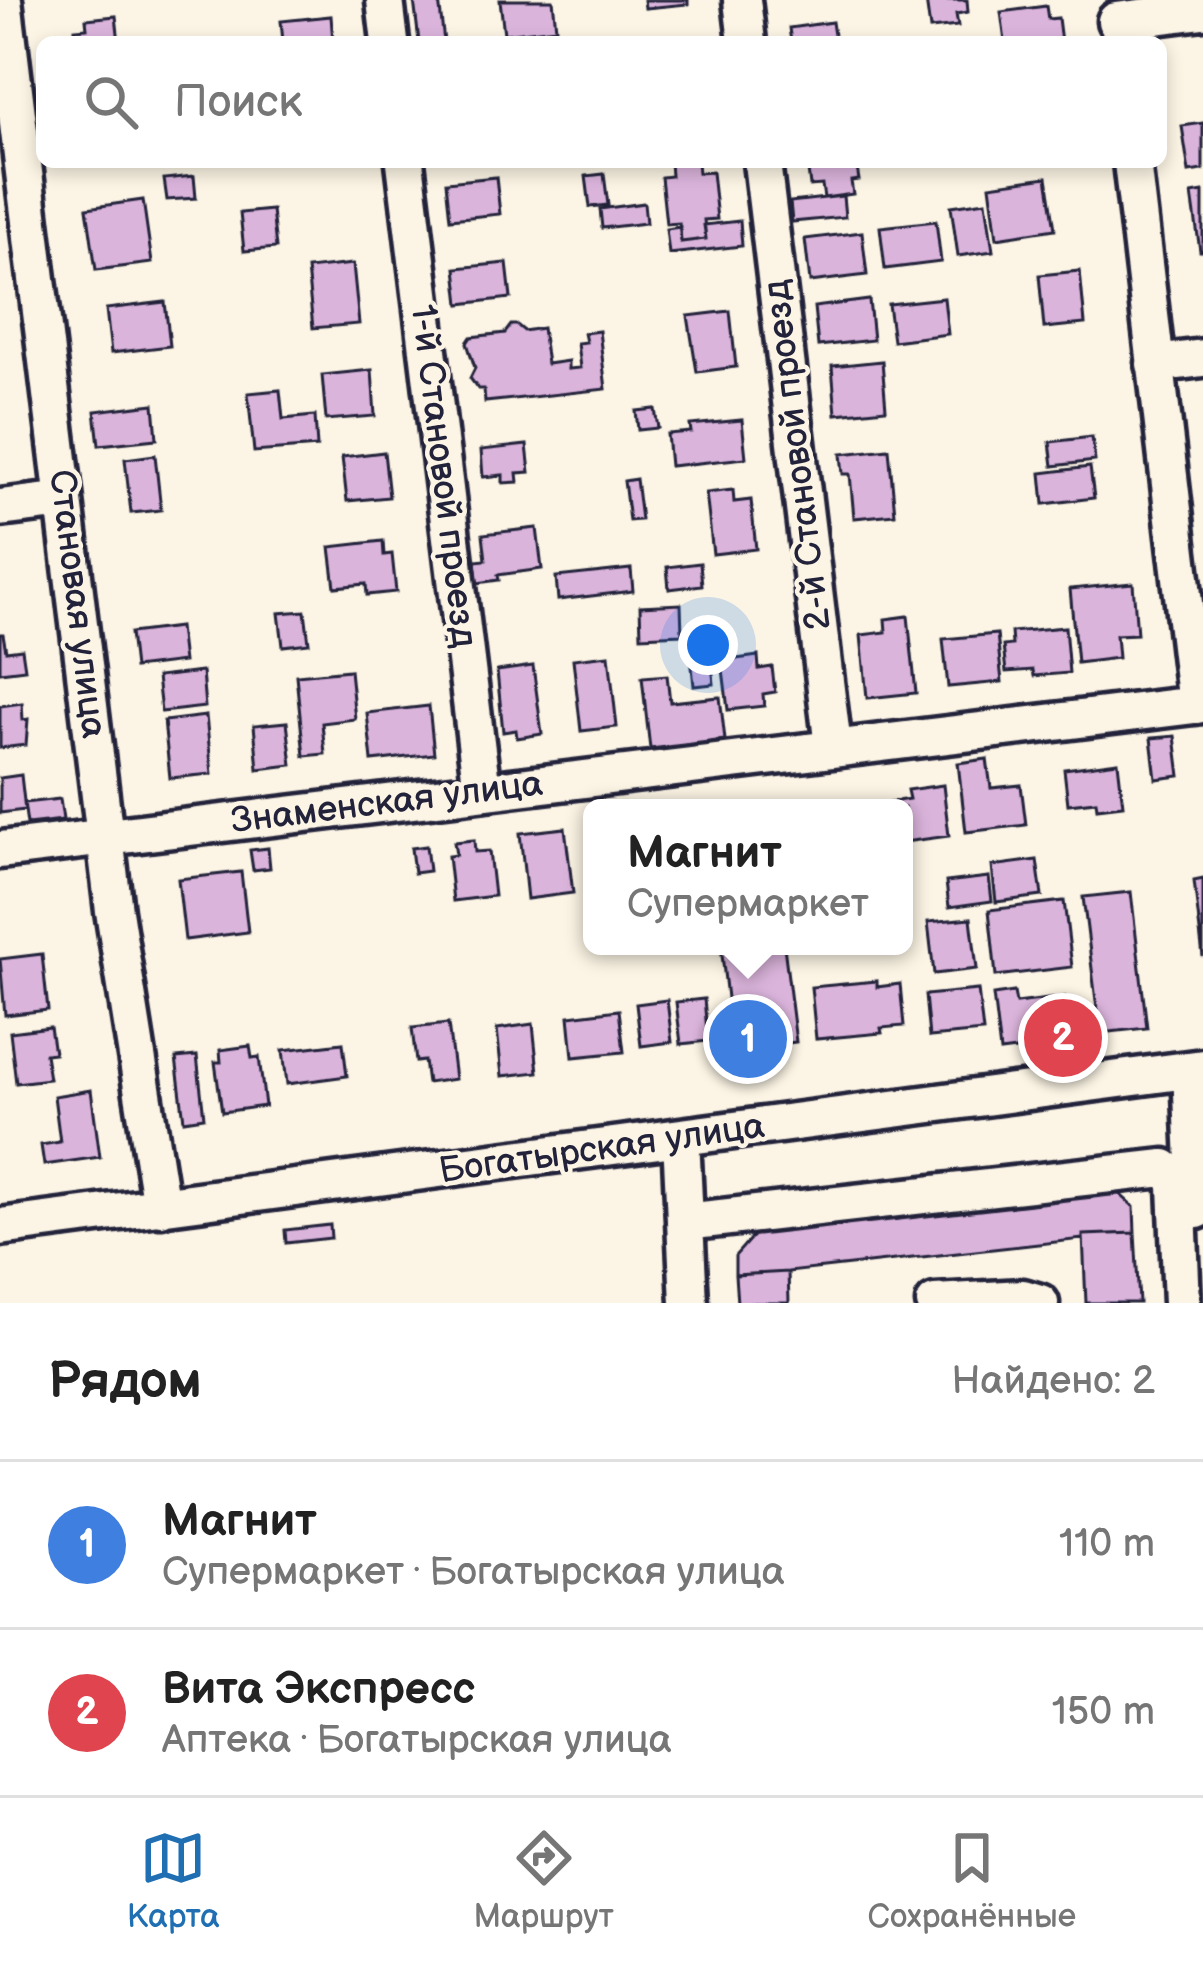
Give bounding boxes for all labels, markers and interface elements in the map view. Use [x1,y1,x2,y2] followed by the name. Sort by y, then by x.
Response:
[36,36,1167,168] search box
[78,69,144,135] icon: search
[174,75,302,130] text: Поиск
[755,277,841,633] street label: 2-й Становой проезд
[401,302,485,650] street label: 1-й Становой проезд
[39,467,115,741] street label: Становая улица
[678,615,738,675] your location
[229,763,545,843] street label: Знаменская улица
[583,799,913,955] popup
[627,826,782,881] text: Магнит
[627,881,869,928] text: Супермаркет
[1024,993,1102,1083] pin: 2
[709,994,787,1084] pin: 1
[437,1105,767,1193] street label: Богатырская улица
[48,1351,202,1412] text: Рядом
[951,1358,1155,1405] text: Найдено: 2
[162,1494,317,1549] text: Магнит
[79,1521,95,1568] text: 1
[1059,1521,1155,1568] text: 110 m
[162,1549,785,1596] text: Супермаркет · Богатырская улица
[162,1662,475,1717] text: Вита Экспресс
[75,1689,99,1736] text: 2
[1052,1689,1155,1736] text: 150 m
[162,1717,672,1764] text: Аптека · Богатырская улица
[127,1825,220,1937] tab: Карта
[474,1825,614,1937] tab: Маршрут
[868,1825,1076,1937] tab: Сохранённые

